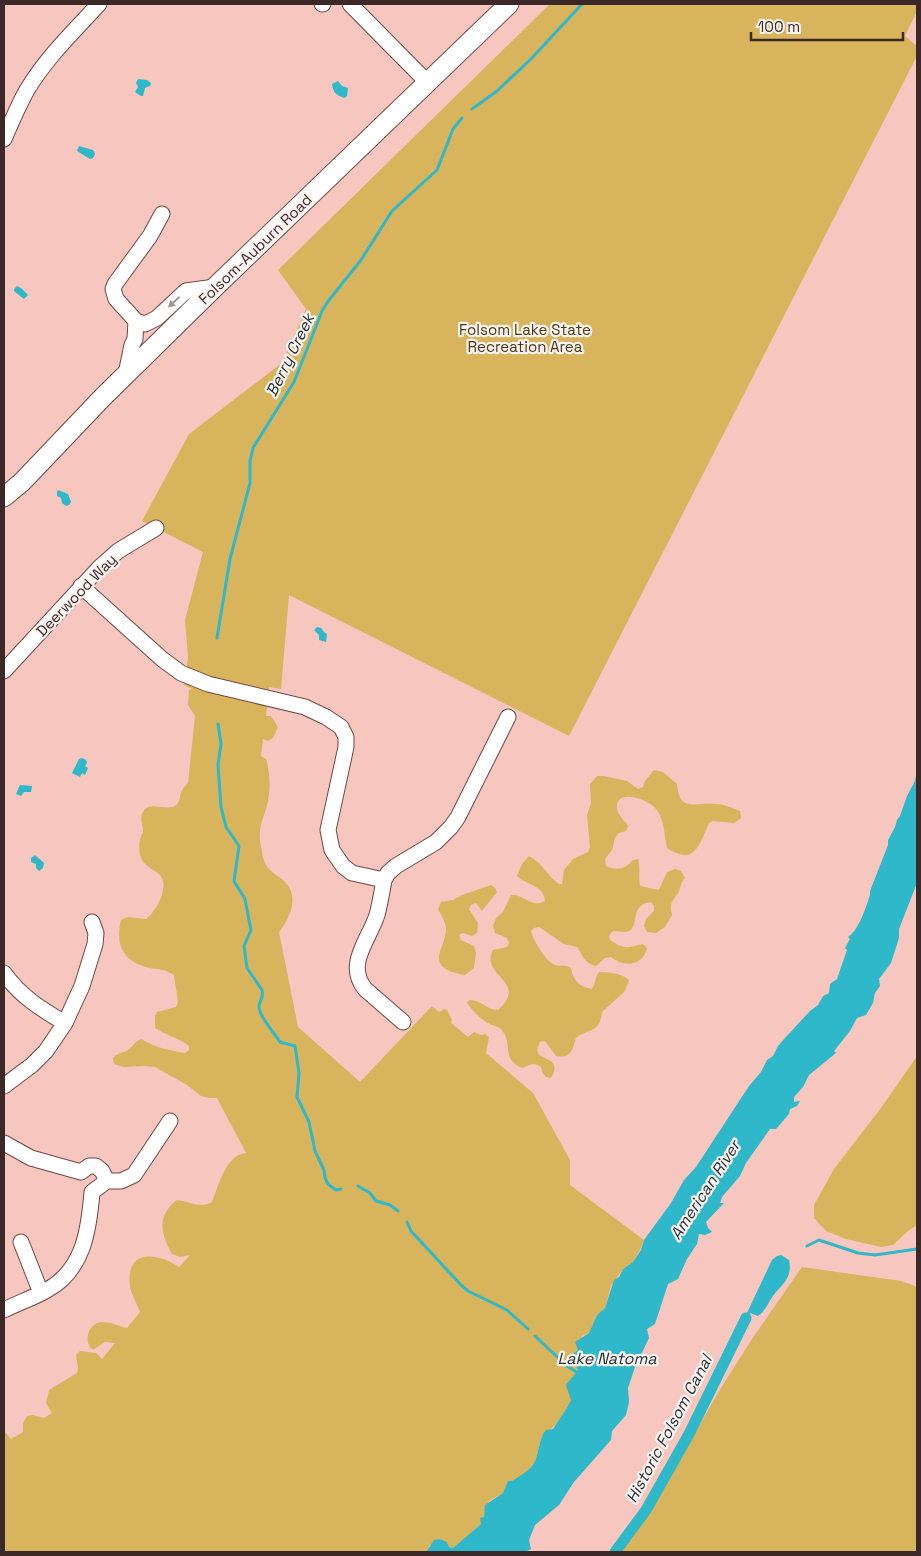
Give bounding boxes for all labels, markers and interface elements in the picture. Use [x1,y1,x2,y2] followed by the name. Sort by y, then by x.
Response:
[751,10,904,42] scale bar
[758,17,800,36] text: 100 m
[194,190,316,308] street label: Folsom-Auburn Road
[168,296,180,308] one-way arrow
[261,308,320,400] water label: Berry Creek
[459,320,591,356] park label: Folsom Lake State Recreation Area
[32,550,120,640] street label: Deerwood Way
[665,1135,746,1243] water label: American River
[558,1348,657,1369] water label: Lake Natoma
[621,1350,718,1506] water label: Historic Folsom Canal

